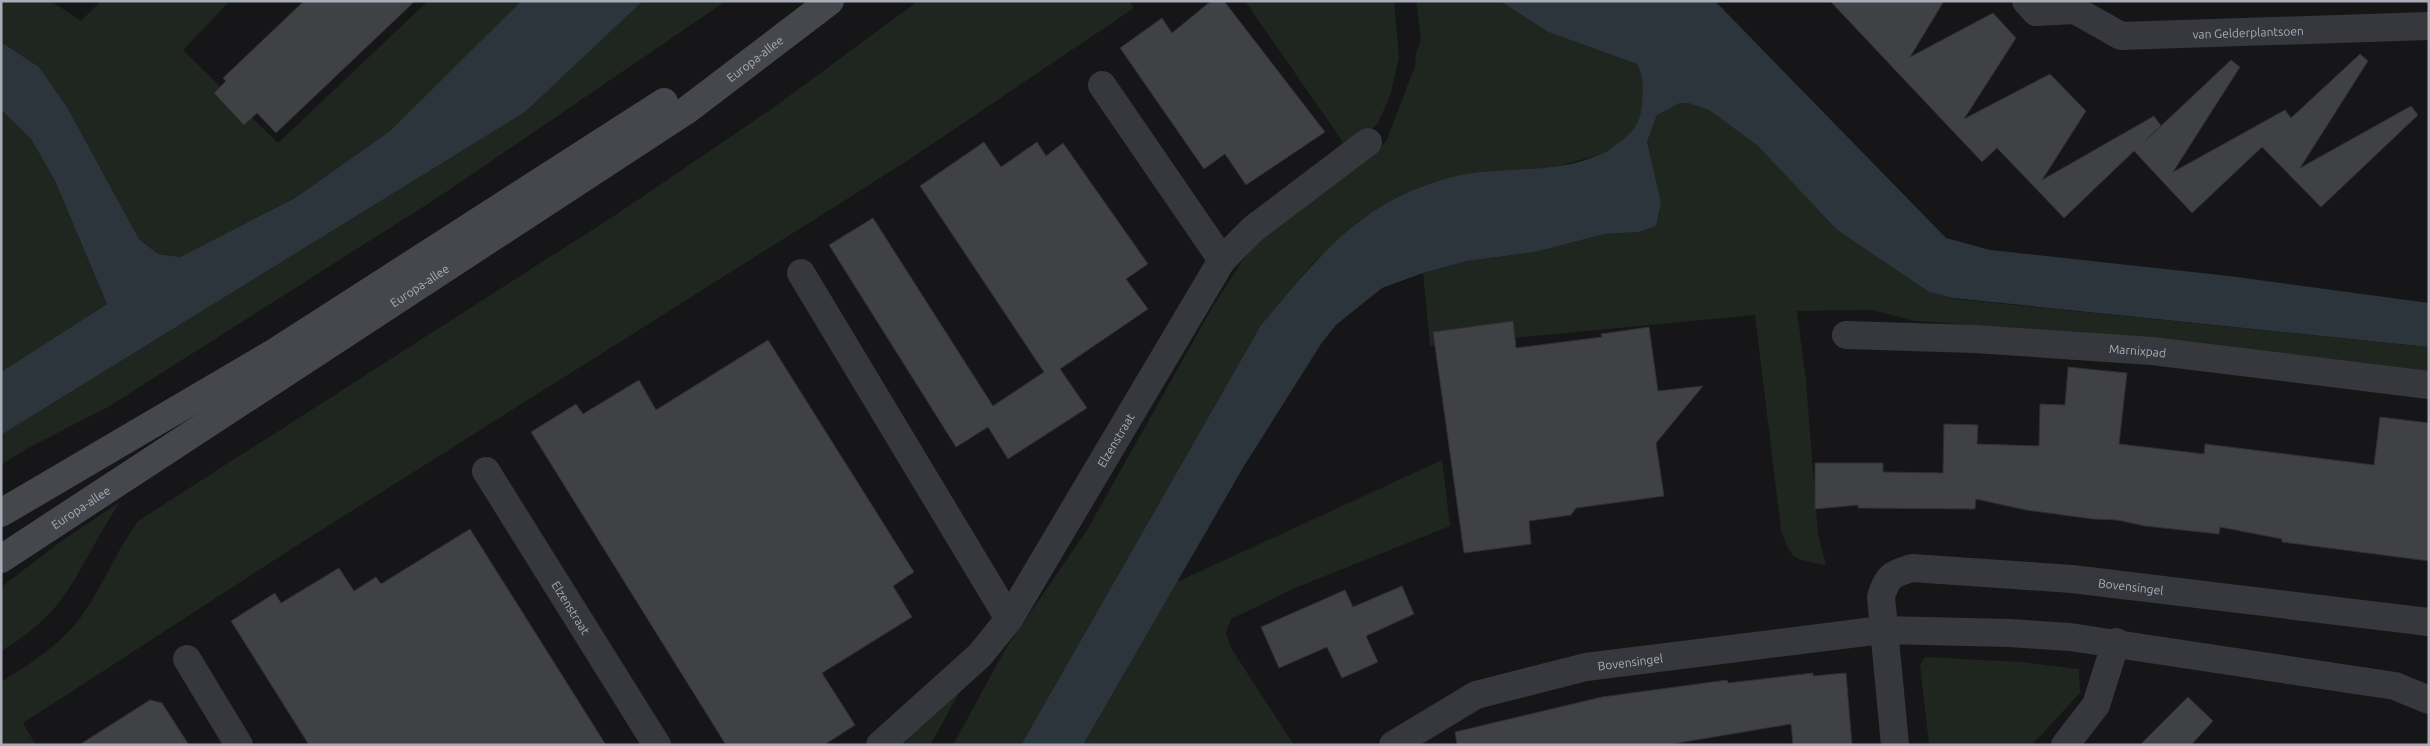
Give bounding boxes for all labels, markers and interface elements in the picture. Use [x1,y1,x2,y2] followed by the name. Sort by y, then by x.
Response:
[2192,24,2304,40] street label: van Gelderplantsoen
[724,33,785,84] street label: Europa-allee
[388,261,451,309] street label: Europa-allee
[2109,342,2167,359] street label: Marnixpad
[1094,410,1136,469] street label: Elzenstraat
[49,483,112,531] street label: Europa-allee
[2098,576,2164,596] street label: Bovensingel
[550,579,593,637] street label: Elzenstraat
[1597,651,1664,672] street label: Bovensingel

